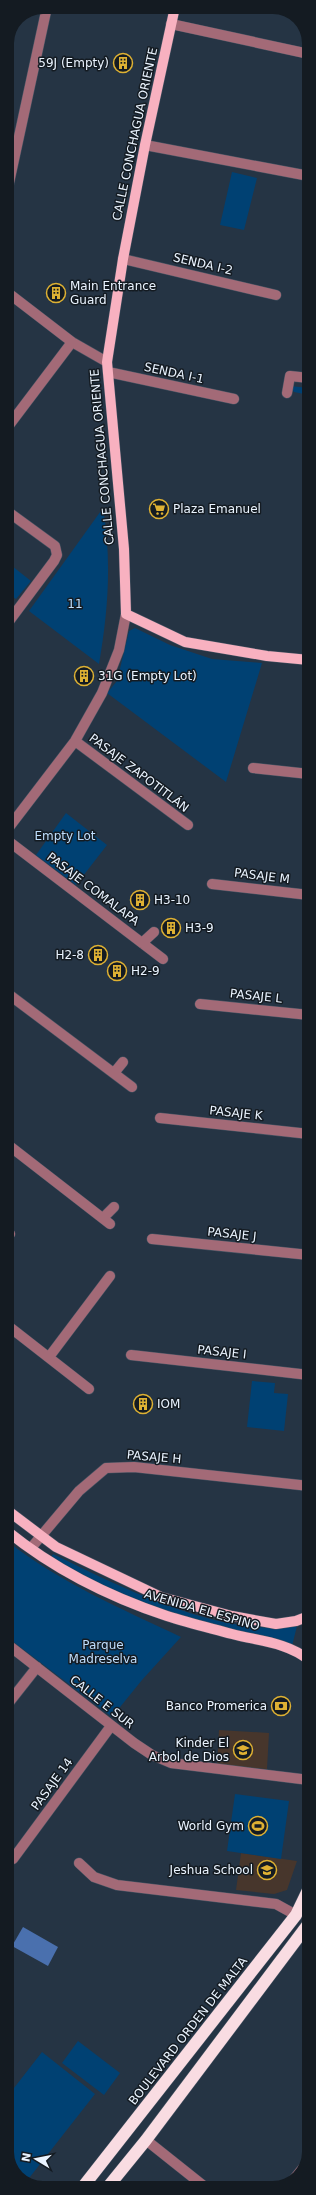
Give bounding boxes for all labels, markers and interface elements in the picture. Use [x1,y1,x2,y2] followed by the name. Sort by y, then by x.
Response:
[110,46,160,222] street label: CALLE CONCHAGUA ORIENTE
[112,52,134,74] building icon: 59J (Empty)
[38,56,109,70] place label: 59J (Empty)
[172,250,234,278] street label: SENDA I-2
[70,279,156,307] place label: Main Entrance Guard
[45,282,67,304] building icon: Main Entrance Guard
[143,360,205,386] street label: SENDA I-1
[87,368,117,546] street label: CALLE CONCHAGUA ORIENTE
[148,498,170,520] supermarket icon: Plaza Emanuel
[173,502,261,516] place label: Plaza Emanuel
[67,597,83,611] park label: 11
[73,665,95,687] building icon: 31G (Empty Lot)
[98,669,197,683] place label: 31G (Empty Lot)
[86,730,192,815] street label: PASAJE ZAPOTITLÁN
[34,829,96,843] park label: Empty Lot
[44,850,143,929] street label: PASAJE COMALAPA
[233,866,291,886] street label: PASAJE M
[129,889,151,911] building icon: H3-10
[154,893,190,907] place label: H3-10
[160,917,182,939] building icon: H3-9
[185,921,214,935] place label: H3-9
[87,944,109,966] building icon: H2-8
[55,948,84,962] place label: H2-8
[106,960,128,982] building icon: H2-9
[131,964,160,978] place label: H2-9
[229,986,283,1006] street label: PASAJE L
[209,1103,264,1123] street label: PASAJE K
[207,1224,257,1244] street label: PASAJE J
[197,1342,247,1362] street label: PASAJE I
[132,1393,154,1415] building icon: IOM
[157,1397,180,1411] place label: IOM
[126,1448,182,1466] street label: PASAJE H
[143,1587,261,1633] street label: AVENIDA EL ESPINO
[69,1638,137,1666] park label: Parque Madreselva
[67,1673,137,1731] street label: CALLE E SUR
[270,1695,292,1717] bank icon: Banco Promerica
[166,1699,267,1713] place label: Banco Promerica
[149,1736,229,1764] place label: Kinder El Arbol de Dios
[232,1739,254,1761] school or university icon: Kinder El Arbol de Dios
[28,1755,76,1813] street label: PASAJE 14
[247,1815,269,1837] sports icon: World Gym
[178,1819,244,1833] place label: World Gym
[256,1859,278,1881] school or university icon: Jeshua School
[169,1863,253,1877] place label: Jeshua School
[126,1954,251,2108] street label: BOULEVARD ORDEN DE MALTA
[16,2139,56,2179] north arrow
[19,2152,34,2163] text: N

